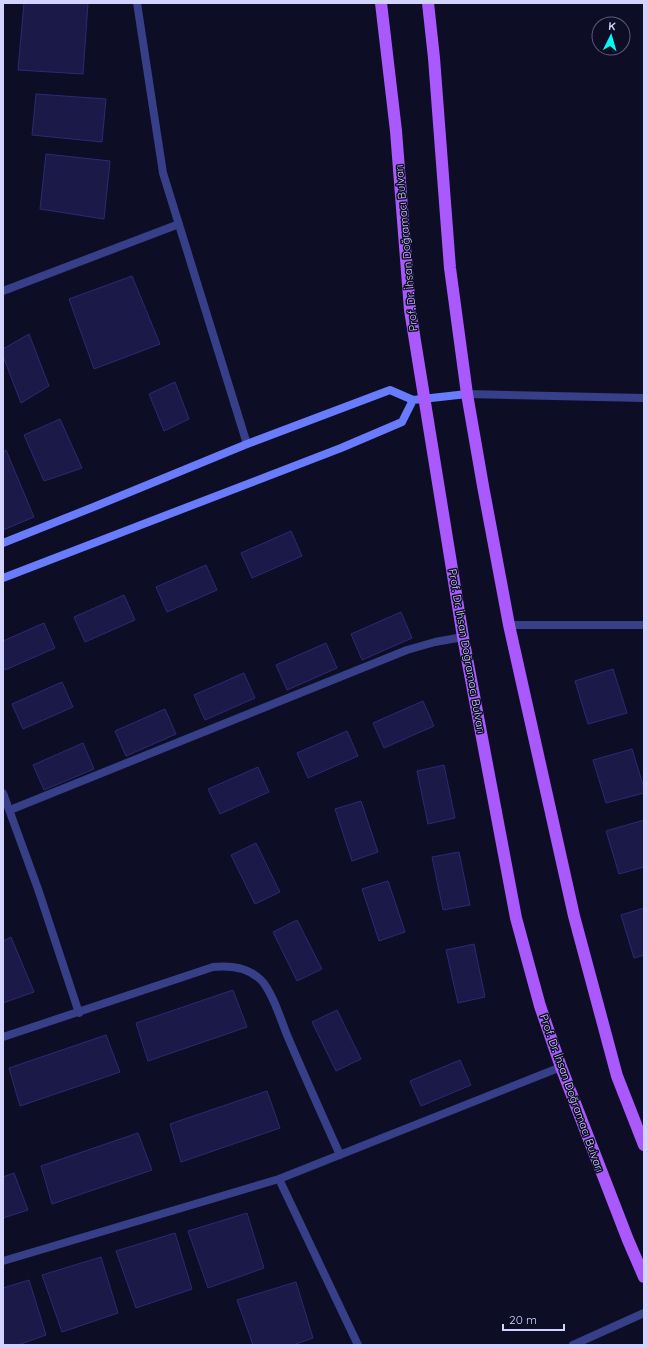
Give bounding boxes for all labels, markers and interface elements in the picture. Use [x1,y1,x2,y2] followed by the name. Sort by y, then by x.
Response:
[591,16,631,56] north arrow
[608,19,616,33] text: K
[392,164,420,332] street label: Prof. Dr. İhsan Doğramacı Bulvarı
[446,567,488,735] street label: Prof. Dr. İhsan Doğramacı Bulvarı
[537,1012,607,1174] street label: Prof. Dr. İhsan Doğramacı Bulvarı
[503,1306,564,1332] scale bar
[509,1312,537,1327] text: 20 m

